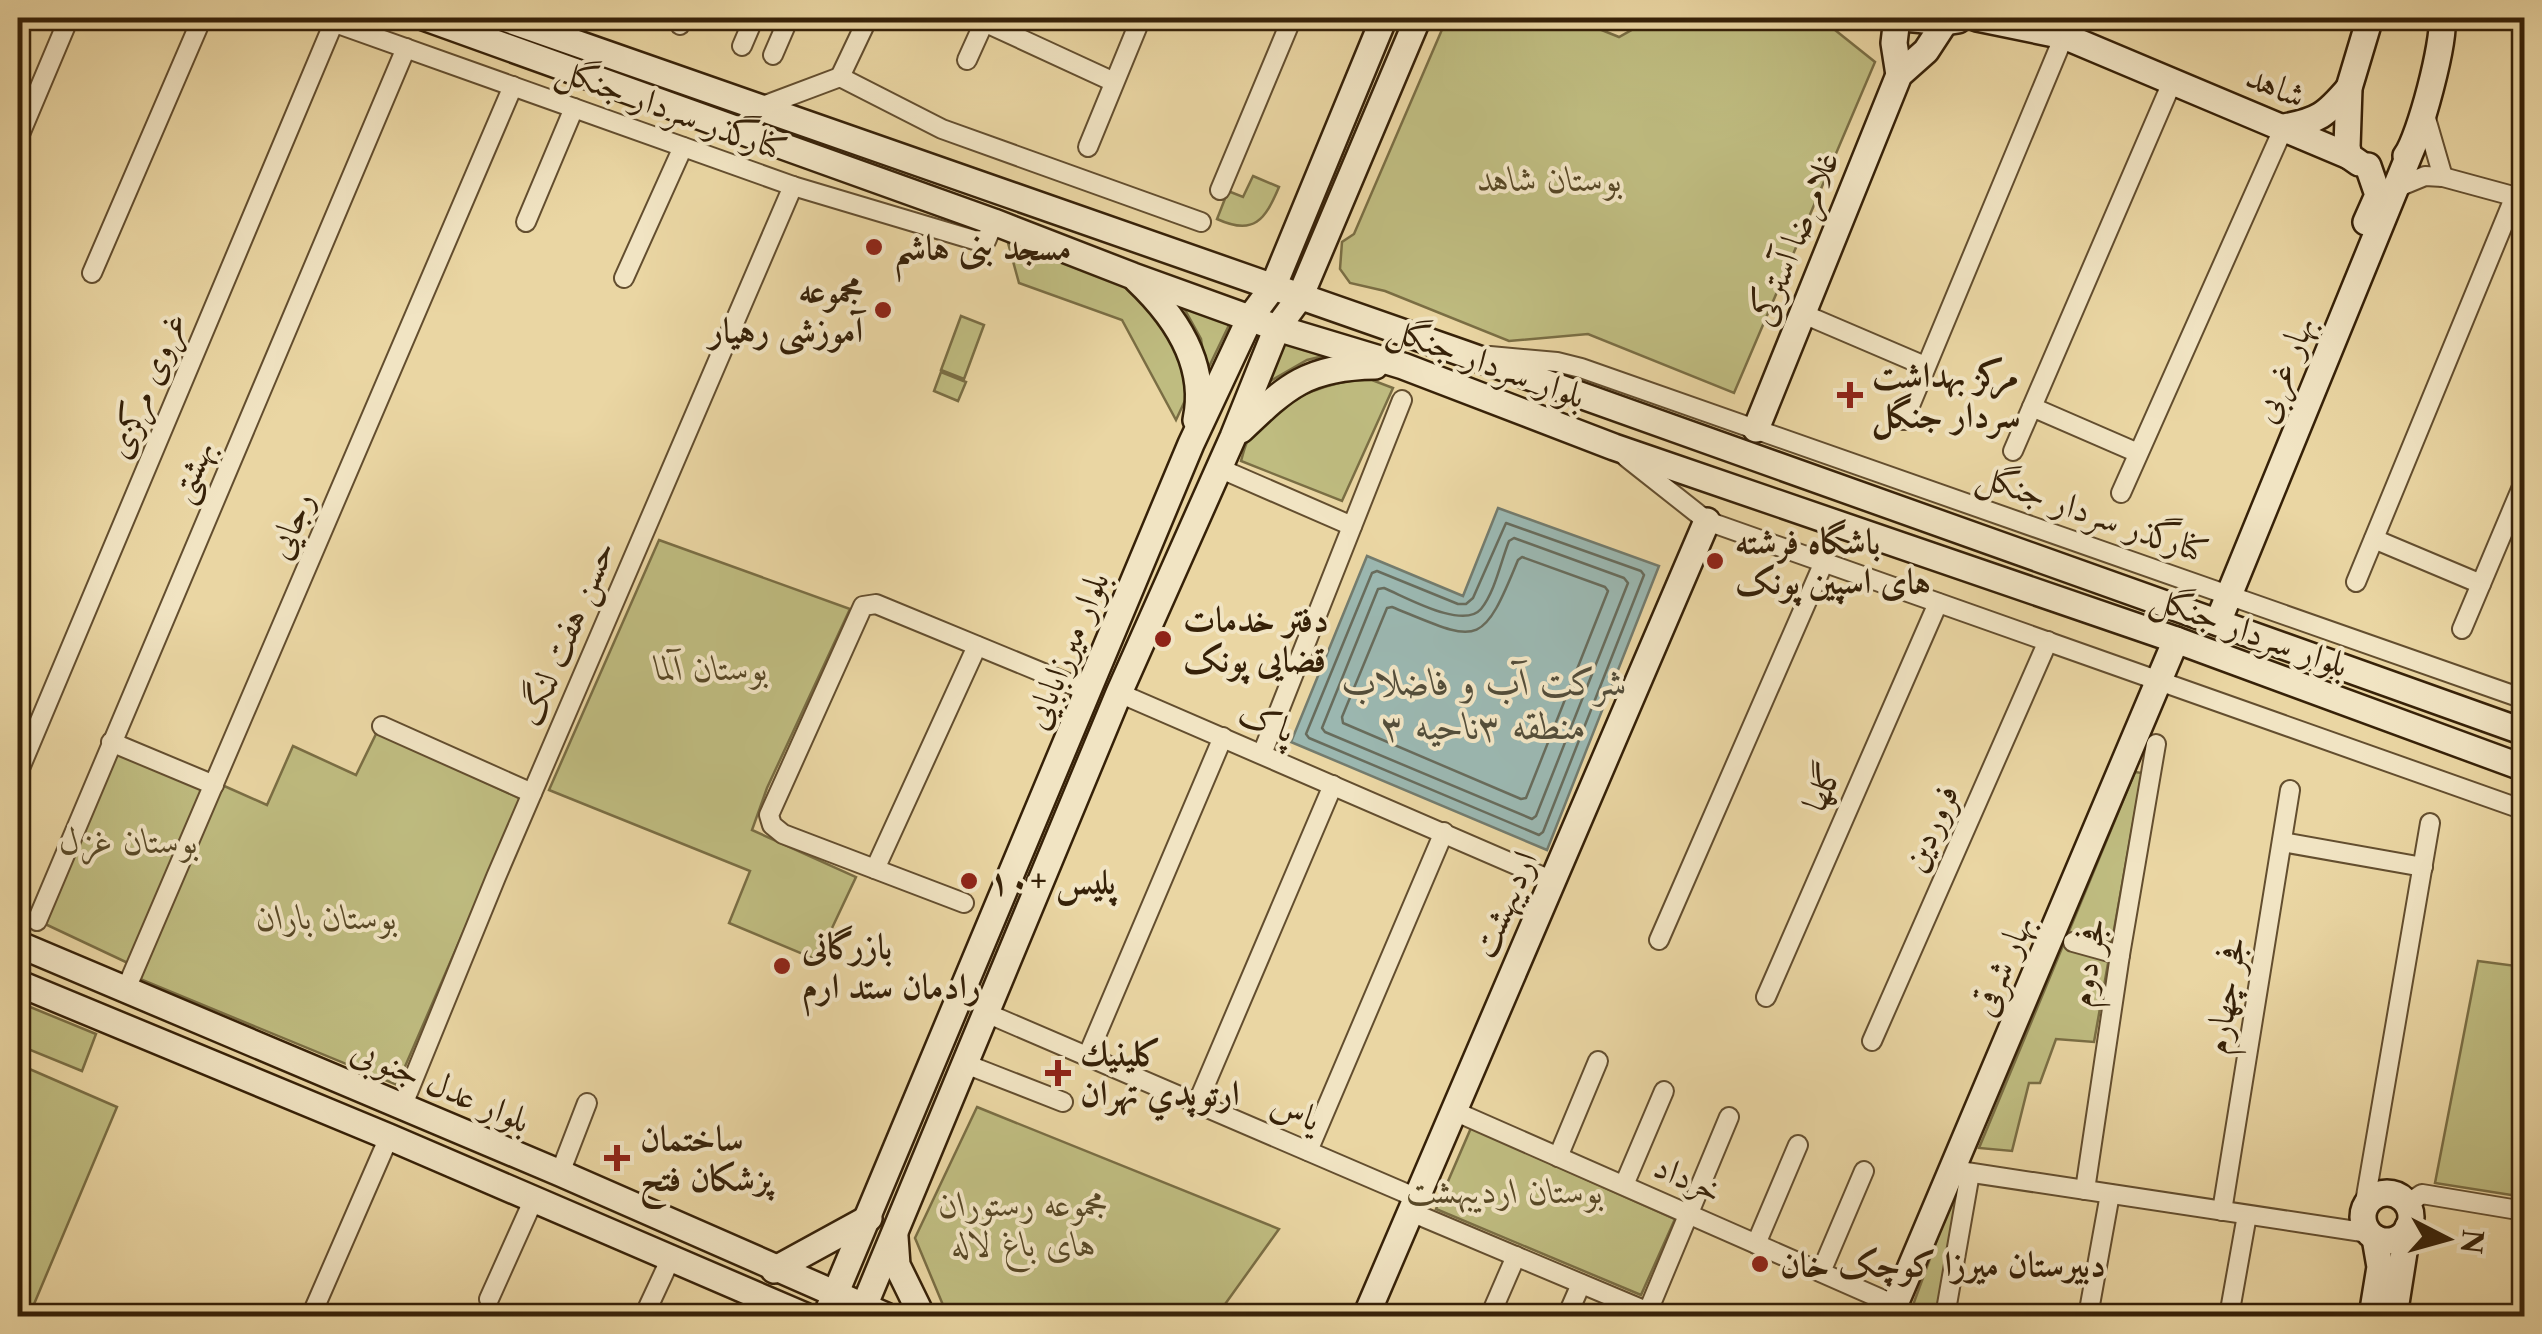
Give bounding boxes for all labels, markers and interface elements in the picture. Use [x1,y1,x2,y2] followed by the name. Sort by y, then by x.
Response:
[550,44,794,174] street label: کنارگذر سردار جنگل
[2240,54,2312,117] street label: شاهد
[1739,144,1851,332] street label: غلامرضا آسترکی
[1477,157,1623,201] park label: بوستان شاهد
[894,225,1071,283] place label: مسجد بنی هاشم
[863,236,885,258] marker: مسجد بنی هاشم
[705,268,867,356] place label: مجموعه آموزشی رهیار
[872,299,894,321] marker: مجموعه آموزشی رهیار
[96,305,198,466] street label: غروی مرکزی
[1381,306,1592,421] street label: بلوار سردار جنگل
[2242,309,2327,430] street label: بهار غربی
[1872,353,2021,440] place label: مرکز بهداشت سردار جنگل
[1837,382,1863,408] marker: مرکز بهداشت سردار جنگل
[158,433,227,510] street label: بهشتی
[1971,450,2215,576] street label: کنارگذر سردار جنگل
[256,485,326,566] street label: رجایی
[1735,519,1931,607] place label: باشگاه فرشته های اسپین پونک
[507,534,627,733] street label: حسن هفت لنگ
[1704,550,1726,572] marker: باشگاه فرشته های اسپین پونک
[1013,565,1121,736] street label: بلوار میرزابابایی
[2144,575,2355,690] street label: بلوار سردار جنگل
[1183,597,1329,685] place label: دفتر خدمات قضایی پونک
[1152,628,1174,650] marker: دفتر خدمات قضایی پونک
[653,646,769,690] park label: بوستان آلما
[1342,658,1628,749] water label: شرکت آب و فاضلاب منطقه ۳ناحیه ۳
[1231,690,1304,756] street label: پاک
[1792,756,1851,818] street label: گلها
[1891,778,1969,878] street label: فروردین
[59,819,199,865] park label: بوستان غزل
[1461,844,1548,965] street label: اردیبهشت
[989,859,1118,907] place label: پلیس +۱۰
[958,870,980,892] marker: پلیس +۱۰
[256,895,398,939] park label: بوستان باران
[1961,908,2044,1023] street label: بهار شرقی
[2058,914,2125,1011] street label: فجر دوم
[801,924,981,1017] place label: بازرگانی رادمان ستد ارم
[2194,933,2265,1058] street label: فجر چهارم
[771,955,793,977] marker: بازرگانی رادمان ستد ارم
[344,1028,537,1145] street label: بلوار عدل جنوبی
[1080,1031,1240,1122] place label: كلينيك ارتوپدي تهران
[1045,1060,1071,1086] marker: كلينيك ارتوپدي تهران
[1265,1081,1329,1142] street label: یاس
[640,1116,775,1210] place label: ساختمان پزشکان فتح
[1648,1144,1729,1211] street label: خرداد
[604,1145,630,1171] marker: ساختمان پزشکان فتح
[1406,1169,1604,1214] park label: بوستان اردیبهشت
[939,1182,1109,1273] park label: مجموعه رستوران های باغ لاله
[2397,1189,2497,1289] north arrow
[2454,1228,2490,1255] text: N
[1780,1242,2106,1287] place label: دبیرستان میرزا کوچک خان
[1749,1253,1771,1275] marker: دبیرستان میرزا کوچک خان

